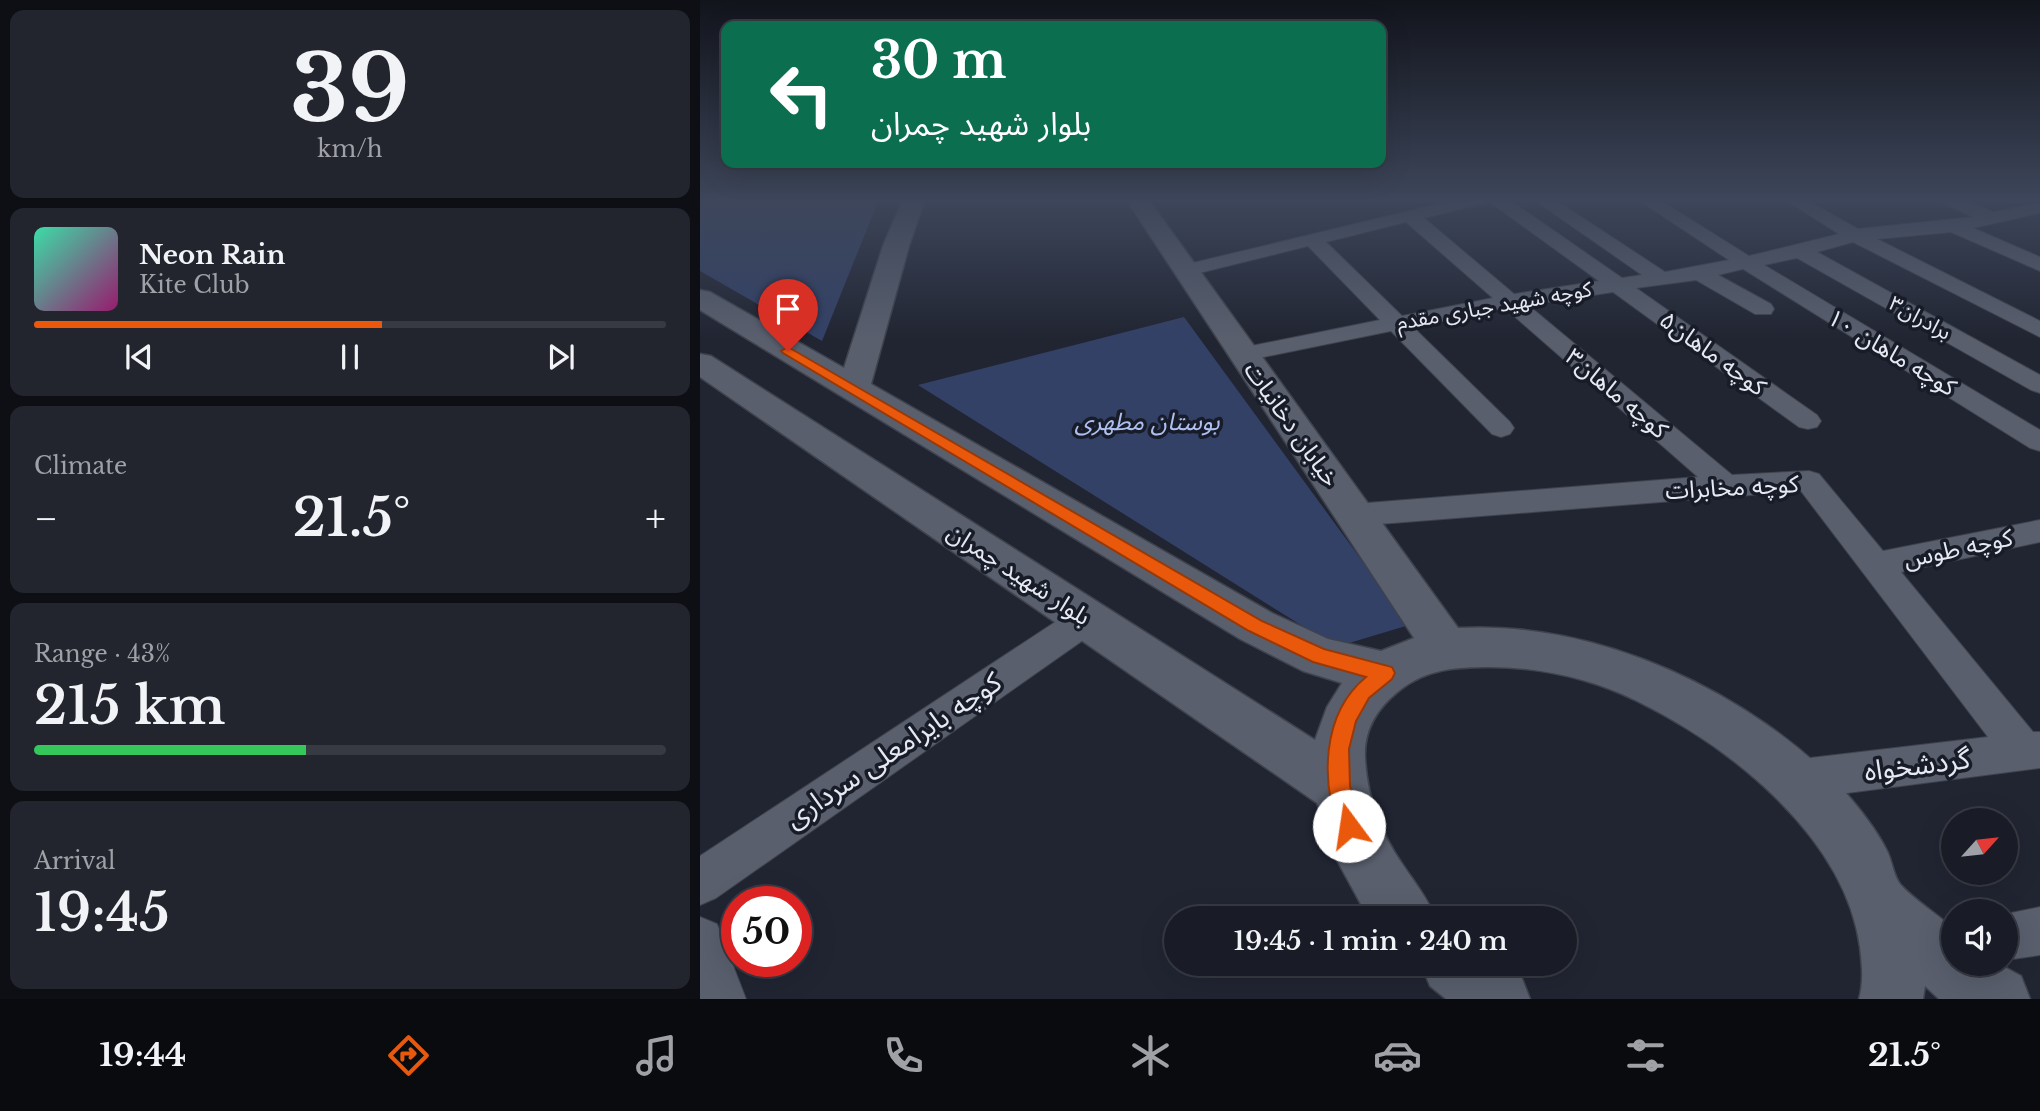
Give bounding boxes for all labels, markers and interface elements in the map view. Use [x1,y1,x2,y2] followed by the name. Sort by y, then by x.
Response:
[871,30,1006,91] text: 30 m
[290,33,410,146] text: 39
[756,49,847,140] icon: left
[871,104,1091,144] text: بلوار شهید چمران
[317,135,383,163] text: km/h
[139,239,285,271] text: Neon Rain
[139,271,250,299] text: Kite Club
[1395,276,1594,339] street label: کوچه شهید جباری مقدم
[758,279,818,351] pin
[769,290,807,328] icon: arrive
[1884,290,1956,346] street label: برادران۳
[1822,302,1963,403] street label: کوچه ماهان ۱۰
[1654,305,1773,403] street label: کوچه ماهان۵
[120,338,158,376] icon: previous
[331,338,369,376] icon: pause
[542,338,580,376] icon: next
[1559,342,1675,446] street label: کوچه ماهان۳
[1238,356,1346,492] street label: خیابان دخانیات
[1074,407,1220,436] park label: بوستان مطهری
[34,452,127,480] text: Climate
[1664,469,1801,506] street label: کوچه مخابرات
[293,486,410,550] text: 21.5°
[34,495,58,542] text: −
[645,495,666,542] text: +
[941,517,1096,632] street label: بلوار شهید چمران
[1901,522,2016,575] street label: کوچه طوس
[34,640,170,668] text: Range · 43%
[778,664,1009,836] street label: کوچه بایرامعلی سرداری
[34,674,226,738] text: 215 km
[1862,741,1972,789] street label: گردشخواه
[1312,789,1386,863] position arrow
[1941,808,2018,886] north arrow
[1941,808,2018,976] map controls
[34,847,115,875] text: Arrival
[34,881,170,945] text: 19:45
[721,886,812,977] speed limit sign: 50
[1941,899,2018,976] button: sound
[1234,925,1507,957] text: 19:45 · 1 min · 240 m
[384,1031,433,1080] icon: directions
[632,1031,681,1080] icon: music
[879,1031,928,1080] icon: phone
[1126,1031,1175,1080] icon: climate
[1373,1031,1422,1080] icon: car
[1621,1031,1670,1080] icon: filters
[99,1035,186,1075] text: 19:44
[1868,1035,1941,1075] text: 21.5°

